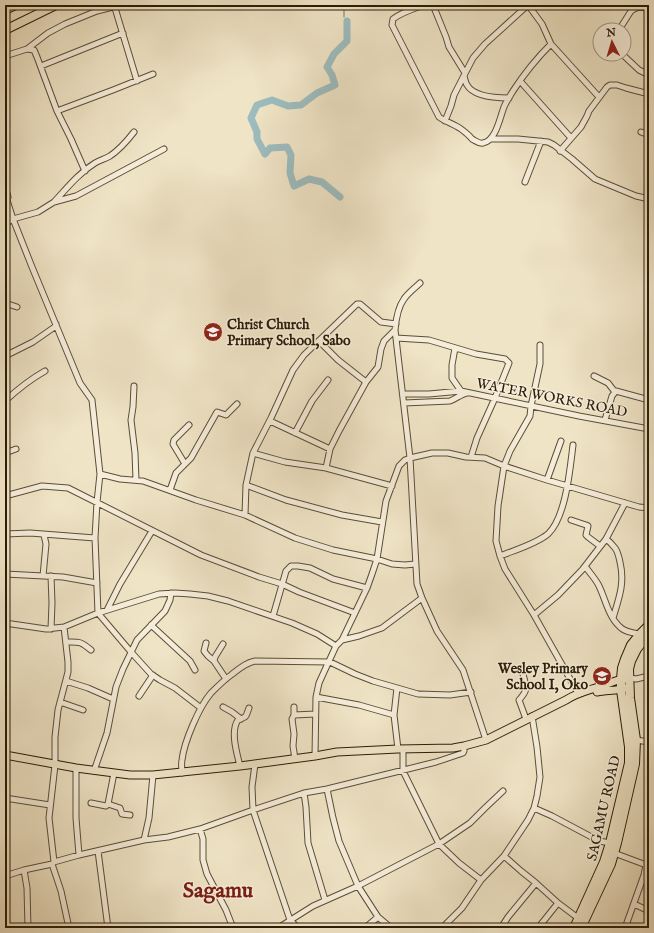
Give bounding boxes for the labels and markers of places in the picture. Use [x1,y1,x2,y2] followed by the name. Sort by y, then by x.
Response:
[227,316,351,350] place label: Christ Church Primary School, Sabo
[202,321,224,343] school or university icon: Christ Church Primary School, Sabo
[497,660,589,694] place label: Wesley Primary School I, Oko
[591,665,613,687] school or university icon: Wesley Primary School I, Oko

